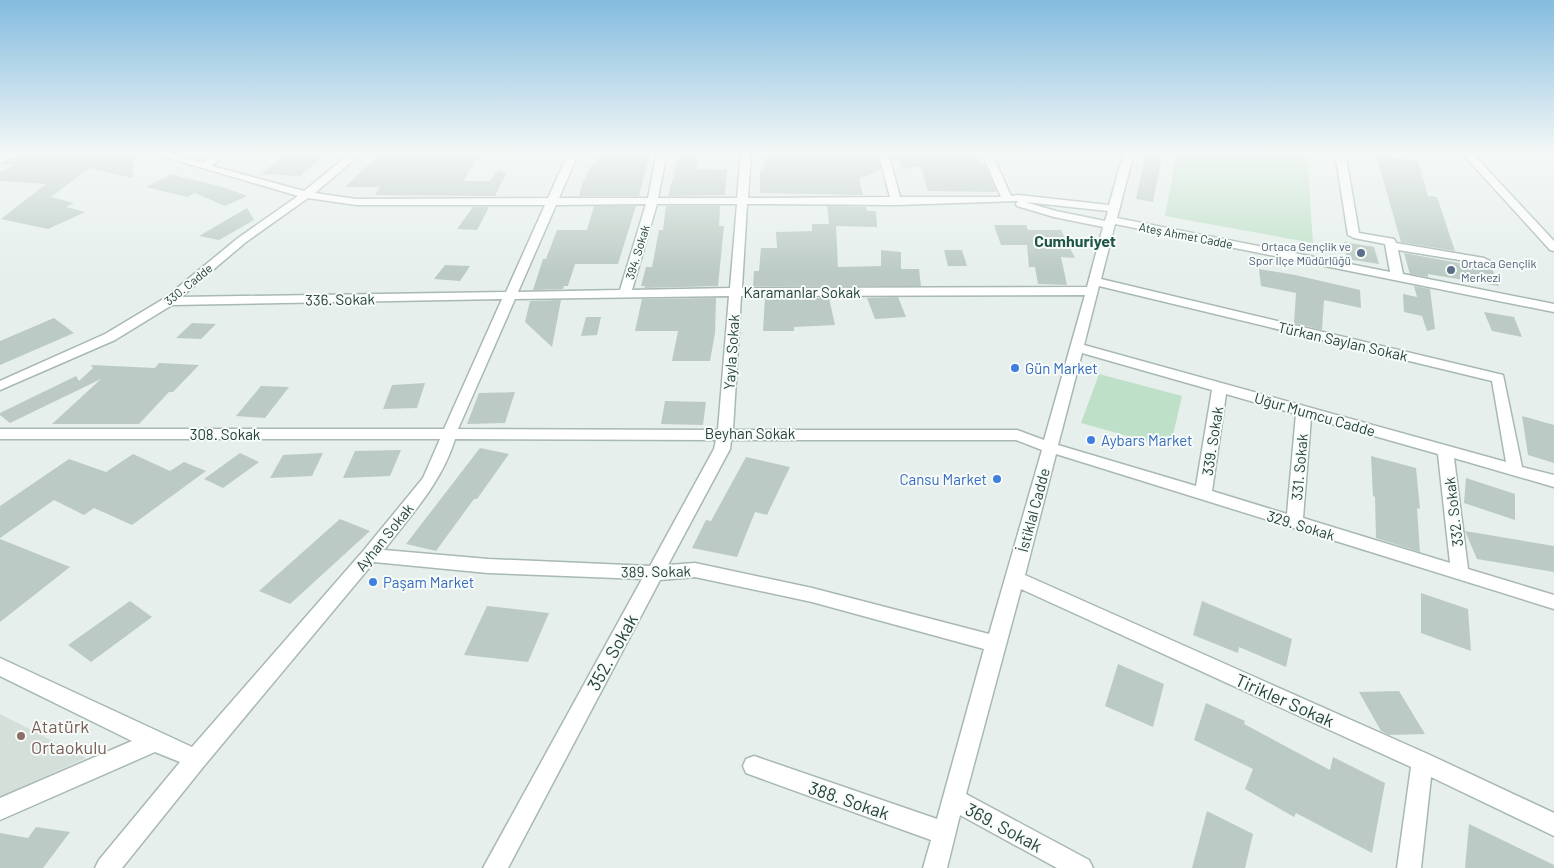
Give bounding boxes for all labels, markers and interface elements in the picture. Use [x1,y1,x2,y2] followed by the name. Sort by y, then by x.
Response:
[1138,219,1234,251] street label: Ateş Ahmet Cadde
[622,223,652,281] street label: 394. Sokak
[1034,231,1116,250] district label: Cumhuriyet
[1249,239,1351,267] place label: Ortaca Gençlik ve Spor İlçe Müdürlüğü
[1355,247,1367,259] marker: Ortaca Gençlik ve Spor İlçe Müdürlüğü
[1461,256,1536,284] place label: Ortaca Gençlik Merkezi
[161,260,215,308] street label: 330. Cadde
[1445,264,1457,276] marker: Ortaca Gençlik Merkezi
[743,283,861,301] street label: Karamanlar Sokak
[305,289,376,309] street label: 336. Sokak
[719,313,743,391] street label: Yayla Sokak
[1276,317,1410,365] street label: Türkan Saylan Sokak
[1025,359,1098,377] place label: Gün Market
[1009,362,1021,374] marker: Gün Market
[1252,388,1378,440] street label: Uğur Mumcu Cadde
[1198,405,1226,477] street label: 339. Sokak
[705,424,796,442] street label: Beyhan Sokak
[190,425,261,443] street label: 308. Sokak
[1101,431,1193,449] place label: Aybars Market
[1287,432,1311,501] street label: 331. Sokak
[1085,434,1097,446] marker: Aybars Market
[1013,466,1053,554] street label: İstiklal Cadde
[900,470,987,488] place label: Cansu Market
[991,473,1003,485] marker: Cansu Market
[1440,476,1466,548] street label: 332. Sokak
[351,499,417,575] street label: Ayhan Sokak
[1265,506,1338,544] street label: 329. Sokak
[621,561,692,581] street label: 389. Sokak
[383,573,474,591] place label: Paşam Market
[367,576,379,588] marker: Paşam Market
[582,610,642,694] street label: 352. Sokak
[1232,668,1338,732] street label: Tirikler Sokak
[31,715,107,758] place label: Atatürk Ortaokulu
[15,730,27,742] marker: Atatürk Ortaokulu
[806,776,892,824] street label: 388. Sokak
[962,798,1046,856] street label: 369. Sokak

